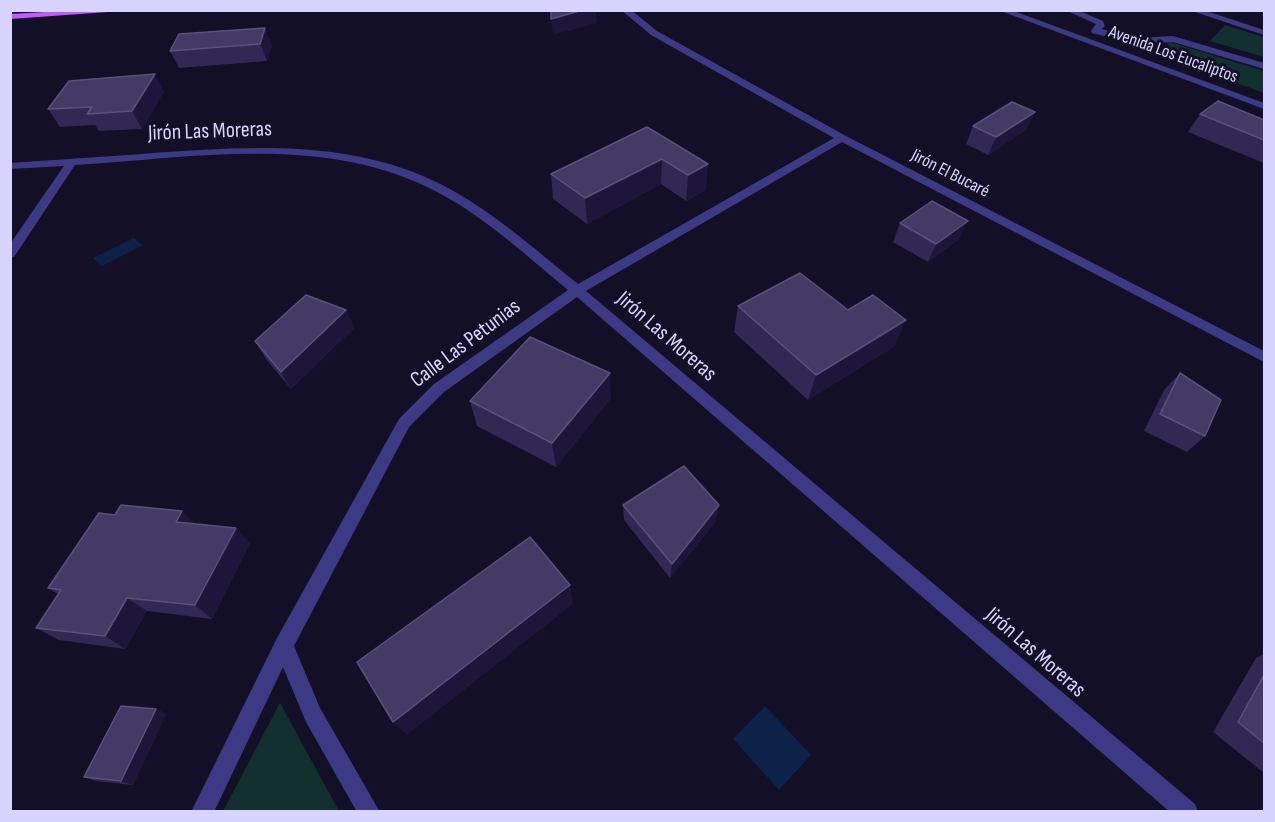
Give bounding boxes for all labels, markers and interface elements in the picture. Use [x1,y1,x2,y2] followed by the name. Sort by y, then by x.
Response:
[1106,22,1240,88] street label: Avenida Los Eucaliptos
[148,117,272,147] street label: Jirón Las Moreras
[907,145,993,203] street label: Jirón El Bucaré
[611,286,721,388] street label: Jirón Las Moreras
[406,294,526,394] street label: Calle Las Petunias
[980,602,1090,704] street label: Jirón Las Moreras

